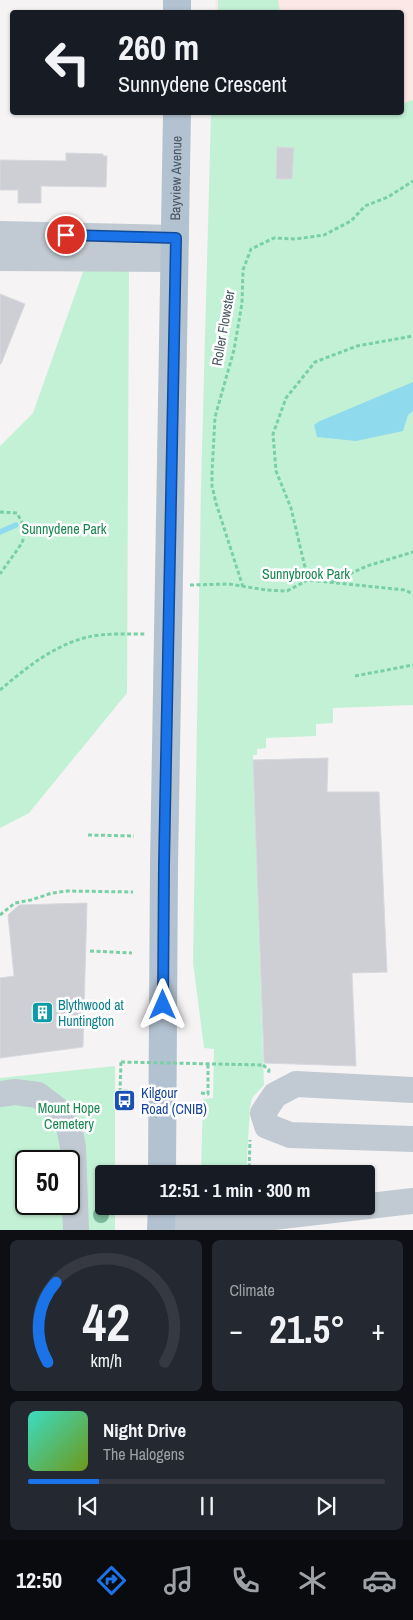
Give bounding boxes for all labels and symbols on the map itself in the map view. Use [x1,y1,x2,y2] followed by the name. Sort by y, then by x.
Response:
[166,136,186,221] street label: Bayview Avenue
[45,214,87,256] pin
[207,289,239,367] street label: Roller Flowster
[22,520,107,538] park label: Sunnydene Park
[262,565,350,583] park label: Sunnybrook Park
[136,978,188,1030] position arrow
[58,996,124,1030] place label: Blythwood at Huntington
[30,1001,54,1025] building icon: Blythwood at Huntington
[141,1084,207,1118] place label: Kilgour Road (CNIB)
[113,1089,137,1113] bus stop icon: Kilgour Road (CNIB)
[38,1099,100,1133] park label: Mount Hope Cemetery
[15,1150,80,1215] speed limit sign: 50

